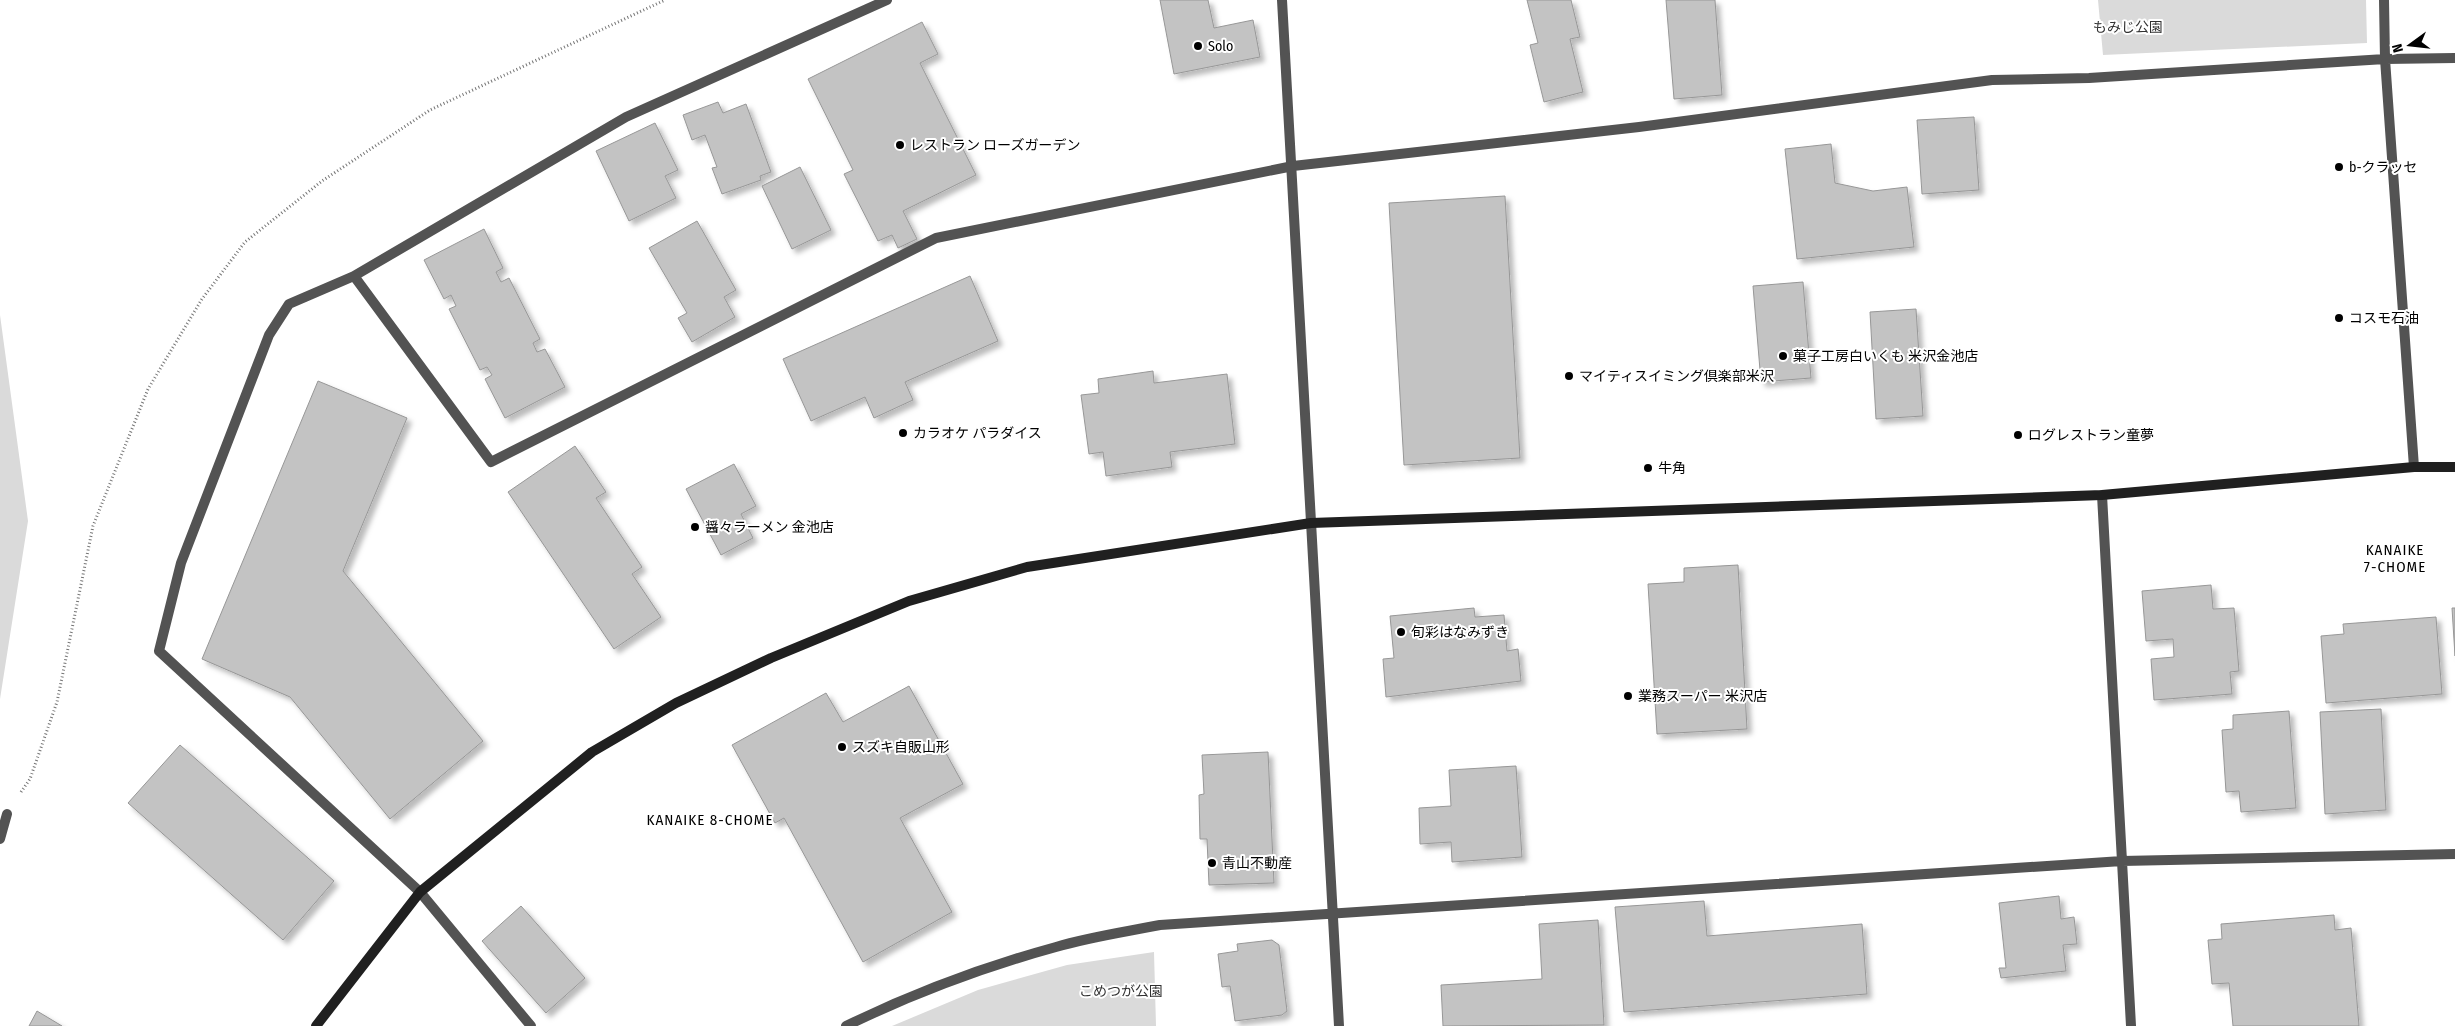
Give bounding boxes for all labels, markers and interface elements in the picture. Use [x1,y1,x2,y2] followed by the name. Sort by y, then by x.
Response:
[2093,19,2163,36] park label: もみじ公園
[2385,20,2435,70] north arrow
[1208,38,1233,55] place label: Solo
[1192,40,1204,52] marker: Solo
[2389,42,2407,54] text: N
[910,137,1081,154] place label: レストラン ローズガーデン
[894,139,906,151] marker: レストラン ローズガーデン
[2349,159,2418,176] place label: b-クラッセ
[2333,161,2345,173] marker: b-クラッセ
[2349,310,2419,327] place label: コスモ石油
[2333,312,2345,324] marker: コスモ石油
[1793,348,1978,365] place label: 菓子工房白いくも 米沢金池店
[1777,350,1789,362] marker: 菓子工房白いくも 米沢金池店
[1579,368,1774,385] place label: マイティスイミング倶楽部米沢
[1563,370,1575,382] marker: マイティスイミング倶楽部米沢
[913,425,1042,442] place label: カラオケ パラダイス
[897,427,909,439] marker: カラオケ パラダイス
[2028,427,2154,444] place label: ログレストラン童夢
[2012,429,2024,441] marker: ログレストラン童夢
[1658,460,1686,477] place label: 牛角
[1642,462,1654,474] marker: 牛角
[705,519,834,536] place label: 醤々ラーメン 金池店
[689,521,701,533] marker: 醤々ラーメン 金池店
[2364,541,2426,576] district label: KANAIKE 7-CHOME
[1411,624,1509,641] place label: 旬彩はなみずき
[1395,626,1407,638] marker: 旬彩はなみずき
[1638,688,1767,705] place label: 業務スーパー 米沢店
[1622,690,1634,702] marker: 業務スーパー 米沢店
[852,739,950,756] place label: スズキ自販山形
[836,741,848,753] marker: スズキ自販山形
[646,811,774,829] district label: KANAIKE 8-CHOME
[1222,855,1292,872] place label: 青山不動産
[1206,857,1218,869] marker: 青山不動産
[1079,983,1163,1000] park label: こめつが公園

